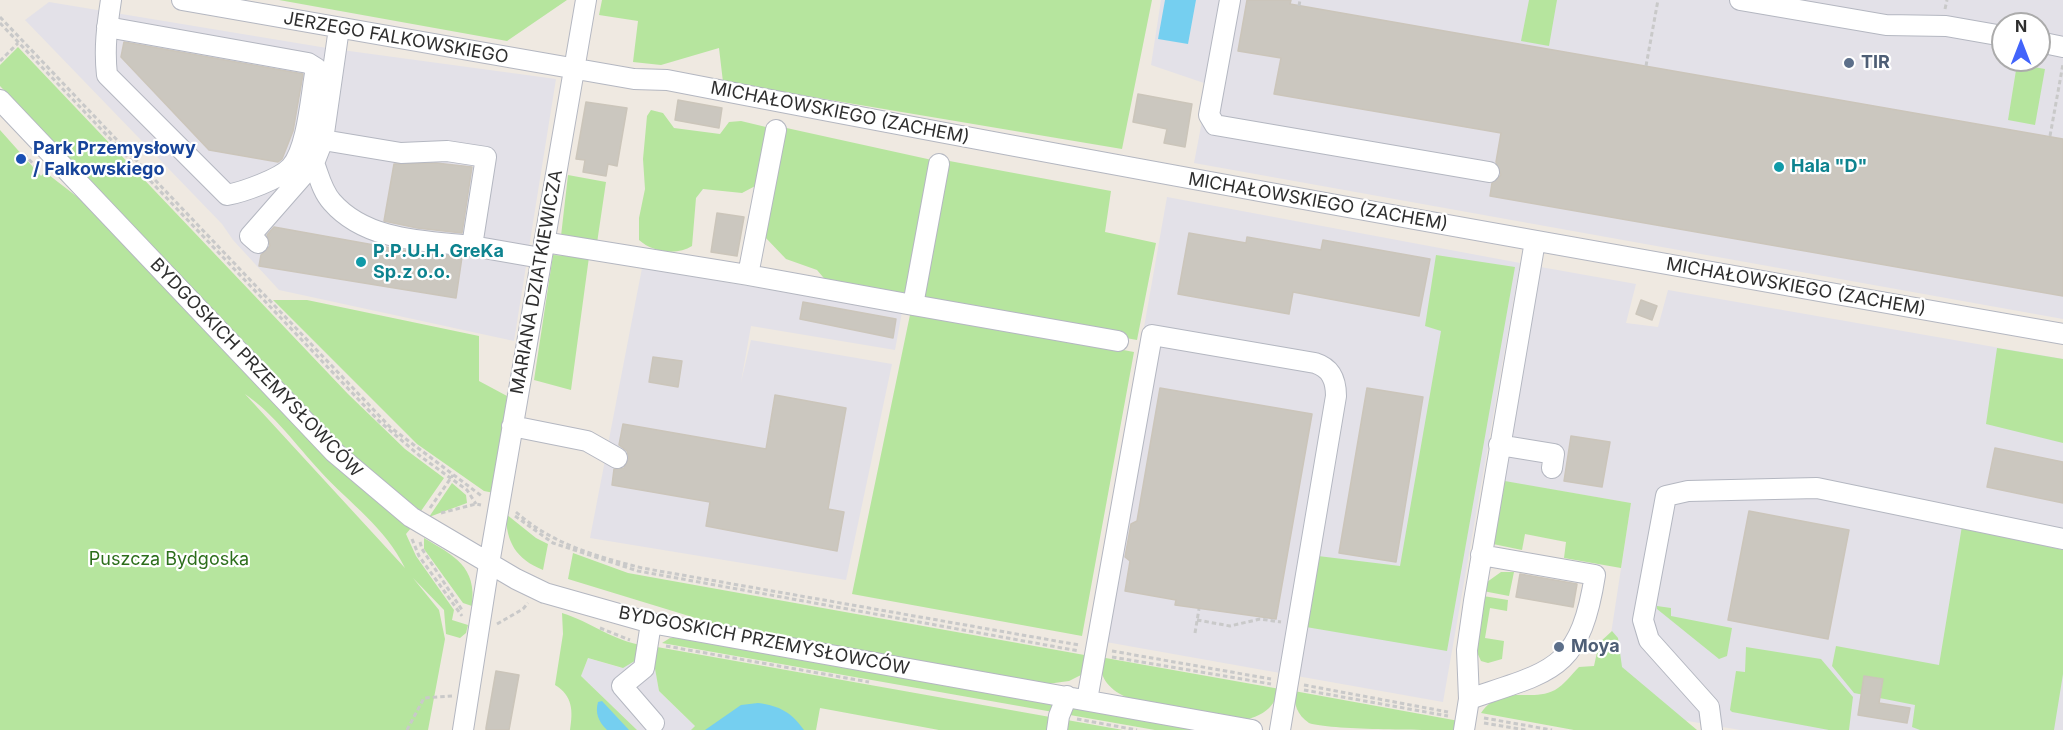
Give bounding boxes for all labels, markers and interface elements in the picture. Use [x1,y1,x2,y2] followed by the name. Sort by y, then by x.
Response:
[282,8,510,68] street label: JERZEGO FALKOWSKIEGO
[1991,12,2051,72] north arrow
[2015,16,2027,36] text: N
[1861,52,1890,74] place label: TIR
[1842,56,1856,70] marker: TIR
[709,77,971,149] street label: MICHAŁOWSKIEGO (ZACHEM)
[33,138,196,180] place label: Park Przemysłowy / Falkowskiego
[14,152,28,166] marker: Park Przemysłowy / Falkowskiego
[1791,156,1867,178] place label: Hala "D"
[1772,160,1786,174] marker: Hala "D"
[507,168,567,396] street label: MARIANA DZIATKIEWICZA
[1187,169,1449,235] street label: MICHAŁOWSKIEGO (ZACHEM)
[373,241,504,284] place label: P.P.U.H. GreKa Sp.z o.o.
[145,254,367,482] street label: BYDGOSKICH PRZEMYSŁOWCÓW
[1665,254,1927,320] street label: MICHAŁOWSKIEGO (ZACHEM)
[354,255,368,269] marker: P.P.U.H. GreKa Sp.z o.o.
[89,549,249,571] park label: Puszcza Bydgoska
[617,602,911,680] street label: BYDGOSKICH PRZEMYSŁOWCÓW
[1571,636,1620,658] place label: Moya
[1552,640,1566,654] marker: Moya

